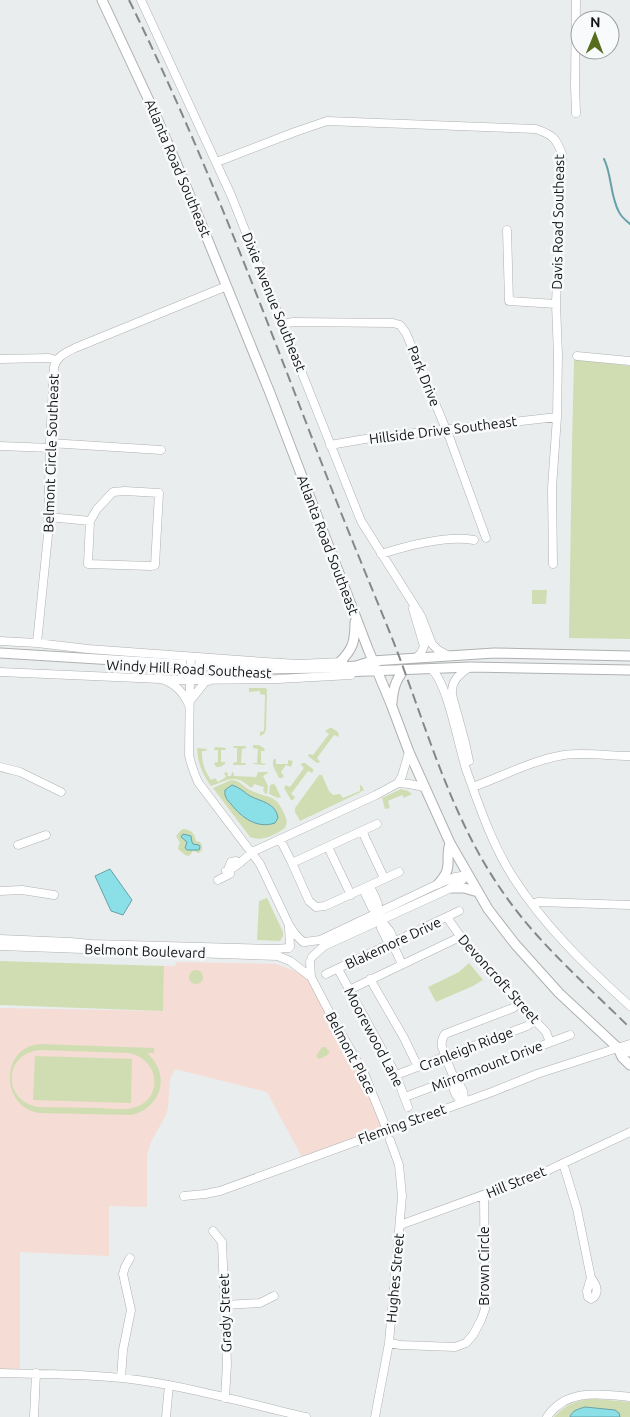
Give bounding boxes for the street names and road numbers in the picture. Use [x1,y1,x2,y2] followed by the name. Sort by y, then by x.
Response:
[142,97,215,240] street label: Atlanta Road Southeast
[549,154,567,290] street label: Davis Road Southeast
[239,230,309,374] street label: Dixie Avenue Southeast
[405,343,443,409] street label: Park Drive
[40,373,62,533] street label: Belmont Circle Southeast
[368,413,518,447] street label: Hillside Drive Southeast
[294,473,362,618] street label: Atlanta Road Southeast
[106,657,273,681] street label: Windy Hill Road Southeast
[343,914,443,972] street label: Blakemore Drive
[455,931,543,1027] street label: Devoncroft Street
[84,941,206,961] street label: Belmont Boulevard
[341,985,407,1089] street label: Moorewood Lane
[323,1009,379,1097] street label: Belmont Place
[417,1024,515,1074] street label: Cranleigh Ridge
[429,1037,545,1095] street label: Mirrormount Drive
[356,1100,449,1147] street label: Fleming Street
[484,1163,549,1201] street label: Hill Street
[476,1226,492,1306] street label: Brown Circle
[383,1232,407,1323] street label: Hughes Street
[216,1273,234,1353] street label: Grady Street

